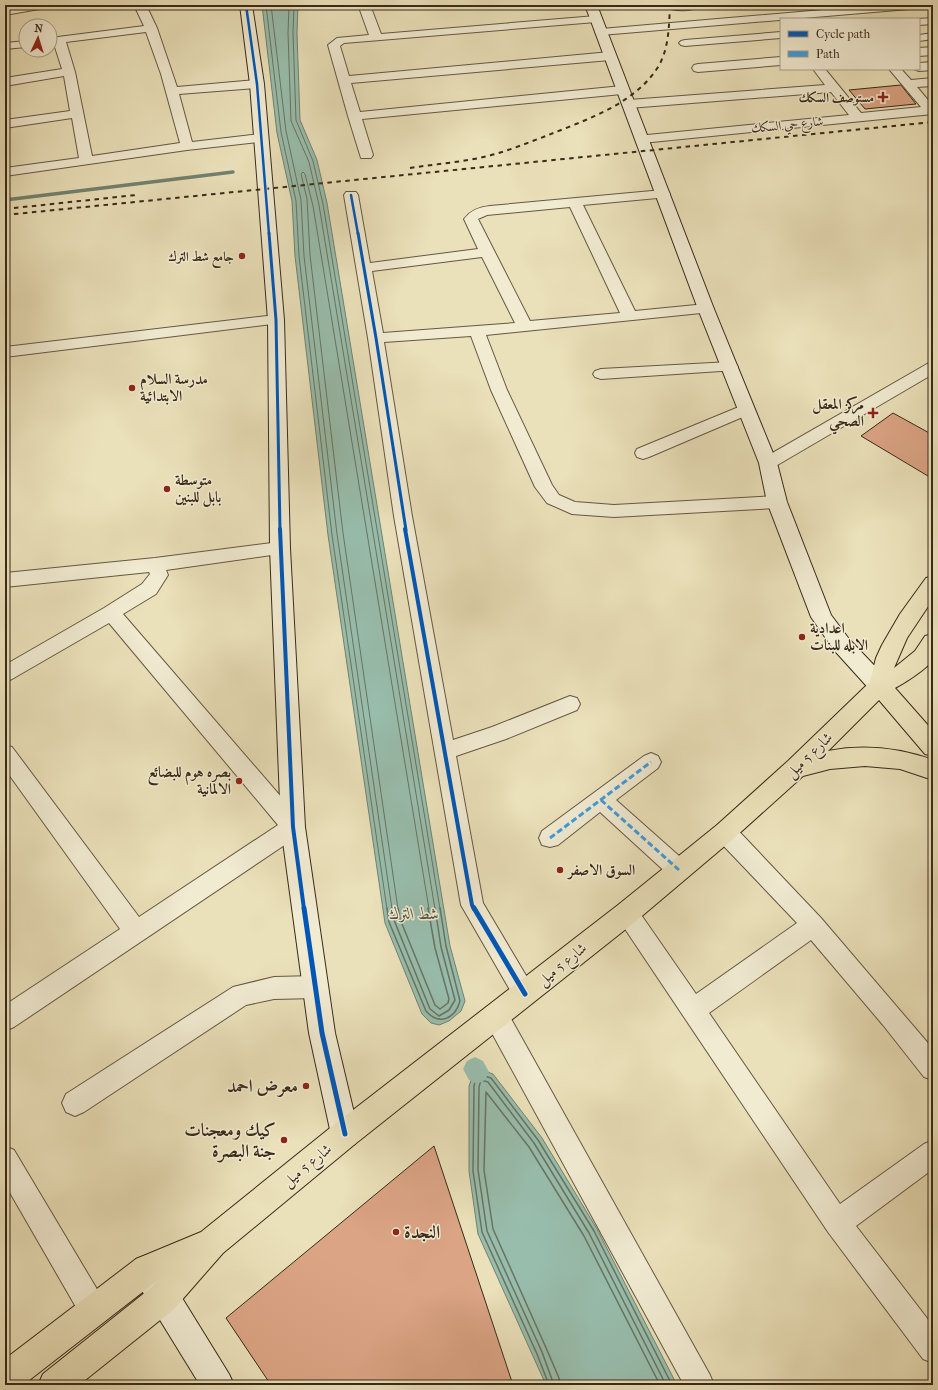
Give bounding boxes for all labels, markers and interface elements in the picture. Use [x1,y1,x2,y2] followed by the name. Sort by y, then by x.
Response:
[18,18,58,58] north arrow
[780,18,920,70] legend
[34,22,44,35] text: N
[816,27,871,41] text: Cycle path
[816,47,840,61] text: Path
[799,90,874,106] place label: مستوصف السكك
[877,91,889,103] marker: مستوصف السكك
[750,113,824,140] street label: شارع حي السكك
[168,249,234,269] place label: جامع شط الترك
[237,251,247,261] marker: جامع شط الترك
[140,370,208,405] place label: مدرسة السلام الابتدائية
[127,383,137,393] marker: مدرسة السلام الابتدائية
[812,395,864,435] place label: مركز المعقل الصحي
[867,407,879,419] marker: مركز المعقل الصحي
[175,471,221,508] place label: متوسطة بابل للبنين
[162,484,172,494] marker: متوسطة بابل للبنين
[810,619,868,654] place label: اعدادية الابله للبنات
[797,632,807,642] marker: اعدادية الابله للبنات
[782,728,839,785] street label: شارع 5 ميل
[148,763,231,798] place label: بصره هوم للبضائع الالمانية
[234,776,244,786] marker: بصره هوم للبضائع الالمانية
[566,861,635,880] place label: السوق الاصفر
[555,865,565,875] marker: السوق الاصفر
[389,904,439,923] water label: شط الترك
[534,939,593,992] street label: شارع 5 ميل
[227,1076,298,1098] place label: معرض احمد
[301,1081,311,1091] marker: معرض احمد
[184,1120,276,1163] place label: كيك ومعجنات جنة البصرة
[279,1135,289,1145] marker: كيك ومعجنات جنة البصرة
[279,1140,338,1193] street label: شارع 5 ميل
[404,1222,440,1243] place label: النجدة
[391,1227,401,1237] marker: النجدة

